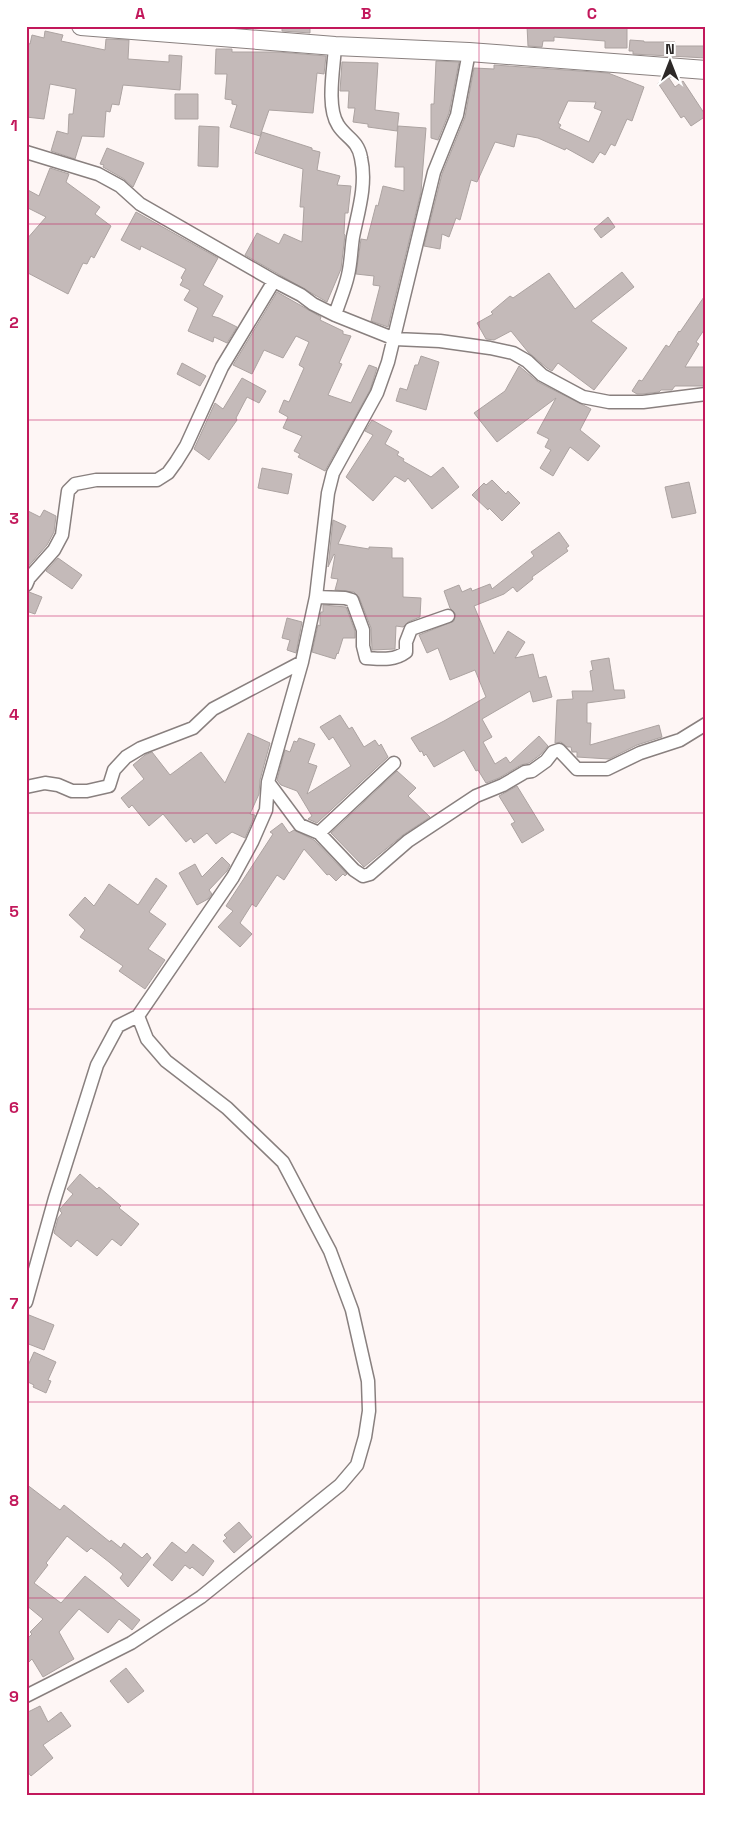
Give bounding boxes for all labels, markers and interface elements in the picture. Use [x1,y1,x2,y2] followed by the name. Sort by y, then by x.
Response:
[135,3,145,24] text: A
[361,3,371,24] text: B
[587,3,597,24] text: C
[644,38,694,88] north arrow
[665,40,675,58] text: N
[10,115,18,136] text: 1
[9,312,19,333] text: 2
[9,508,19,529] text: 3
[9,704,19,725] text: 4
[9,901,19,922] text: 5
[9,1097,19,1118] text: 6
[10,1293,19,1314] text: 7
[9,1490,19,1511] text: 8
[9,1686,19,1707] text: 9

